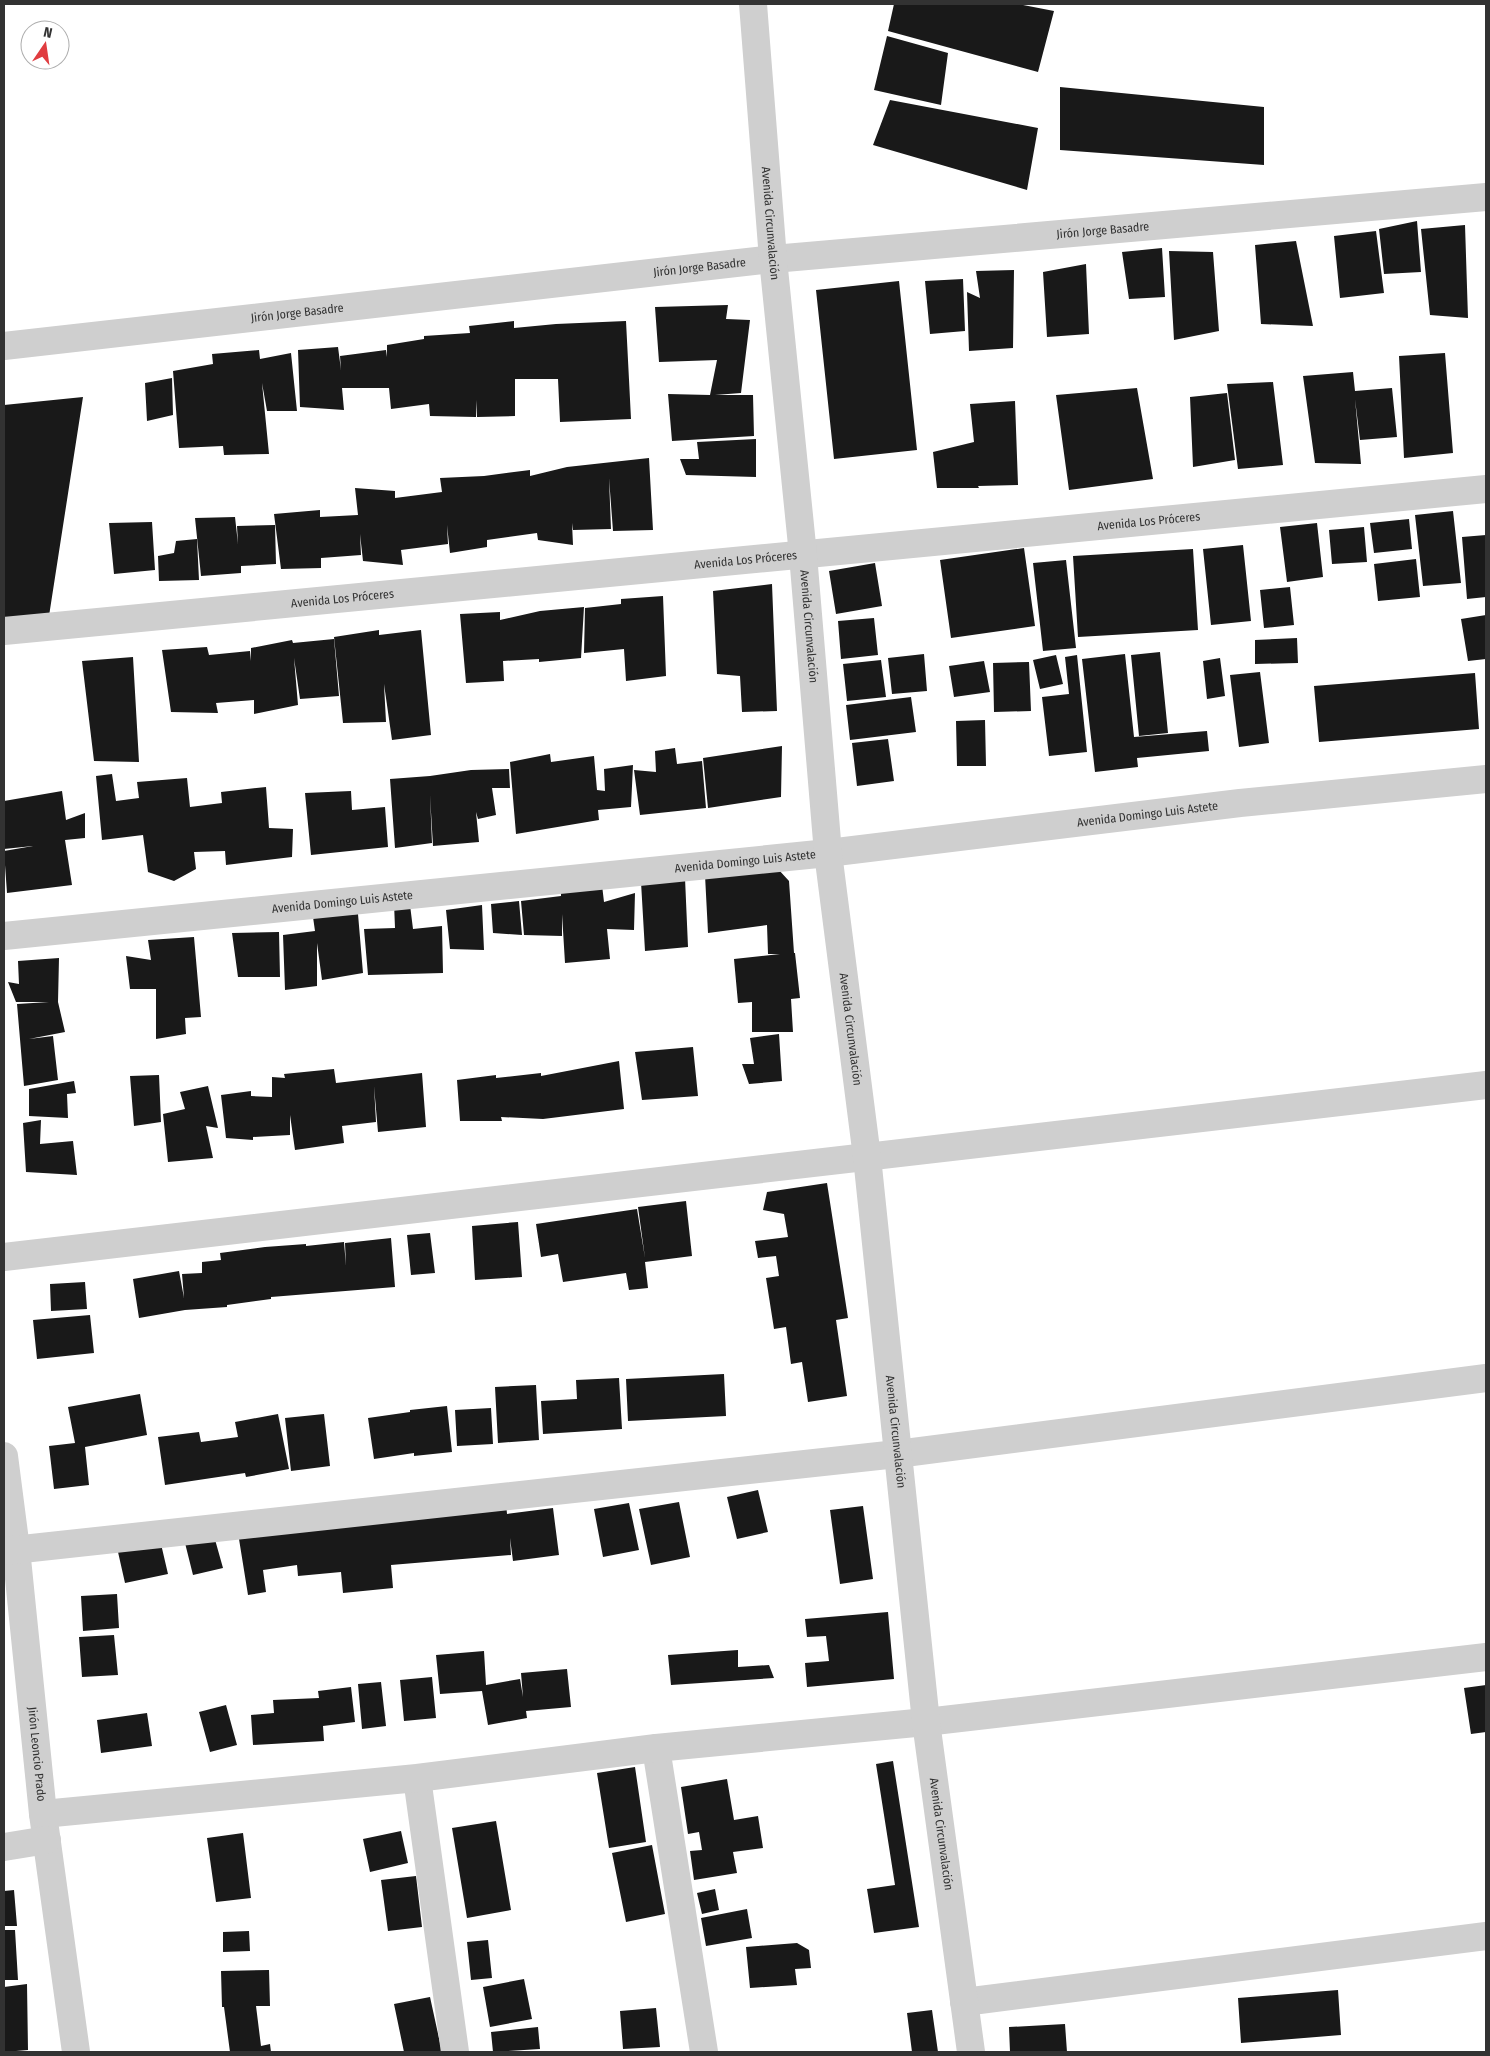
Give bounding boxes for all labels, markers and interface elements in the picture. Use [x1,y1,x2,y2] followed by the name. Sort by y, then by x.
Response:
[20,20,70,70] north arrow
[42,24,54,42] text: N
[759,166,782,281] street label: Avenida Circunvalación
[1056,219,1150,241] street label: Jirón Jorge Basadre
[653,255,747,279] street label: Jirón Jorge Basadre
[250,301,344,325] street label: Jirón Jorge Basadre
[1097,509,1201,533] street label: Avenida Los Próceres
[693,548,798,572] street label: Avenida Los Próceres
[797,569,821,684] street label: Avenida Circunvalación
[290,587,395,610] street label: Avenida Los Próceres
[1076,799,1219,830] street label: Avenida Domingo Luis Astete
[674,847,817,875] street label: Avenida Domingo Luis Astete
[271,888,414,916] street label: Avenida Domingo Luis Astete
[836,972,865,1086] street label: Avenida Circunvalación
[883,1375,909,1489] street label: Avenida Circunvalación
[25,1706,49,1802] street label: Jirón Leoncio Prado
[927,1777,956,1891] street label: Avenida Circunvalación

